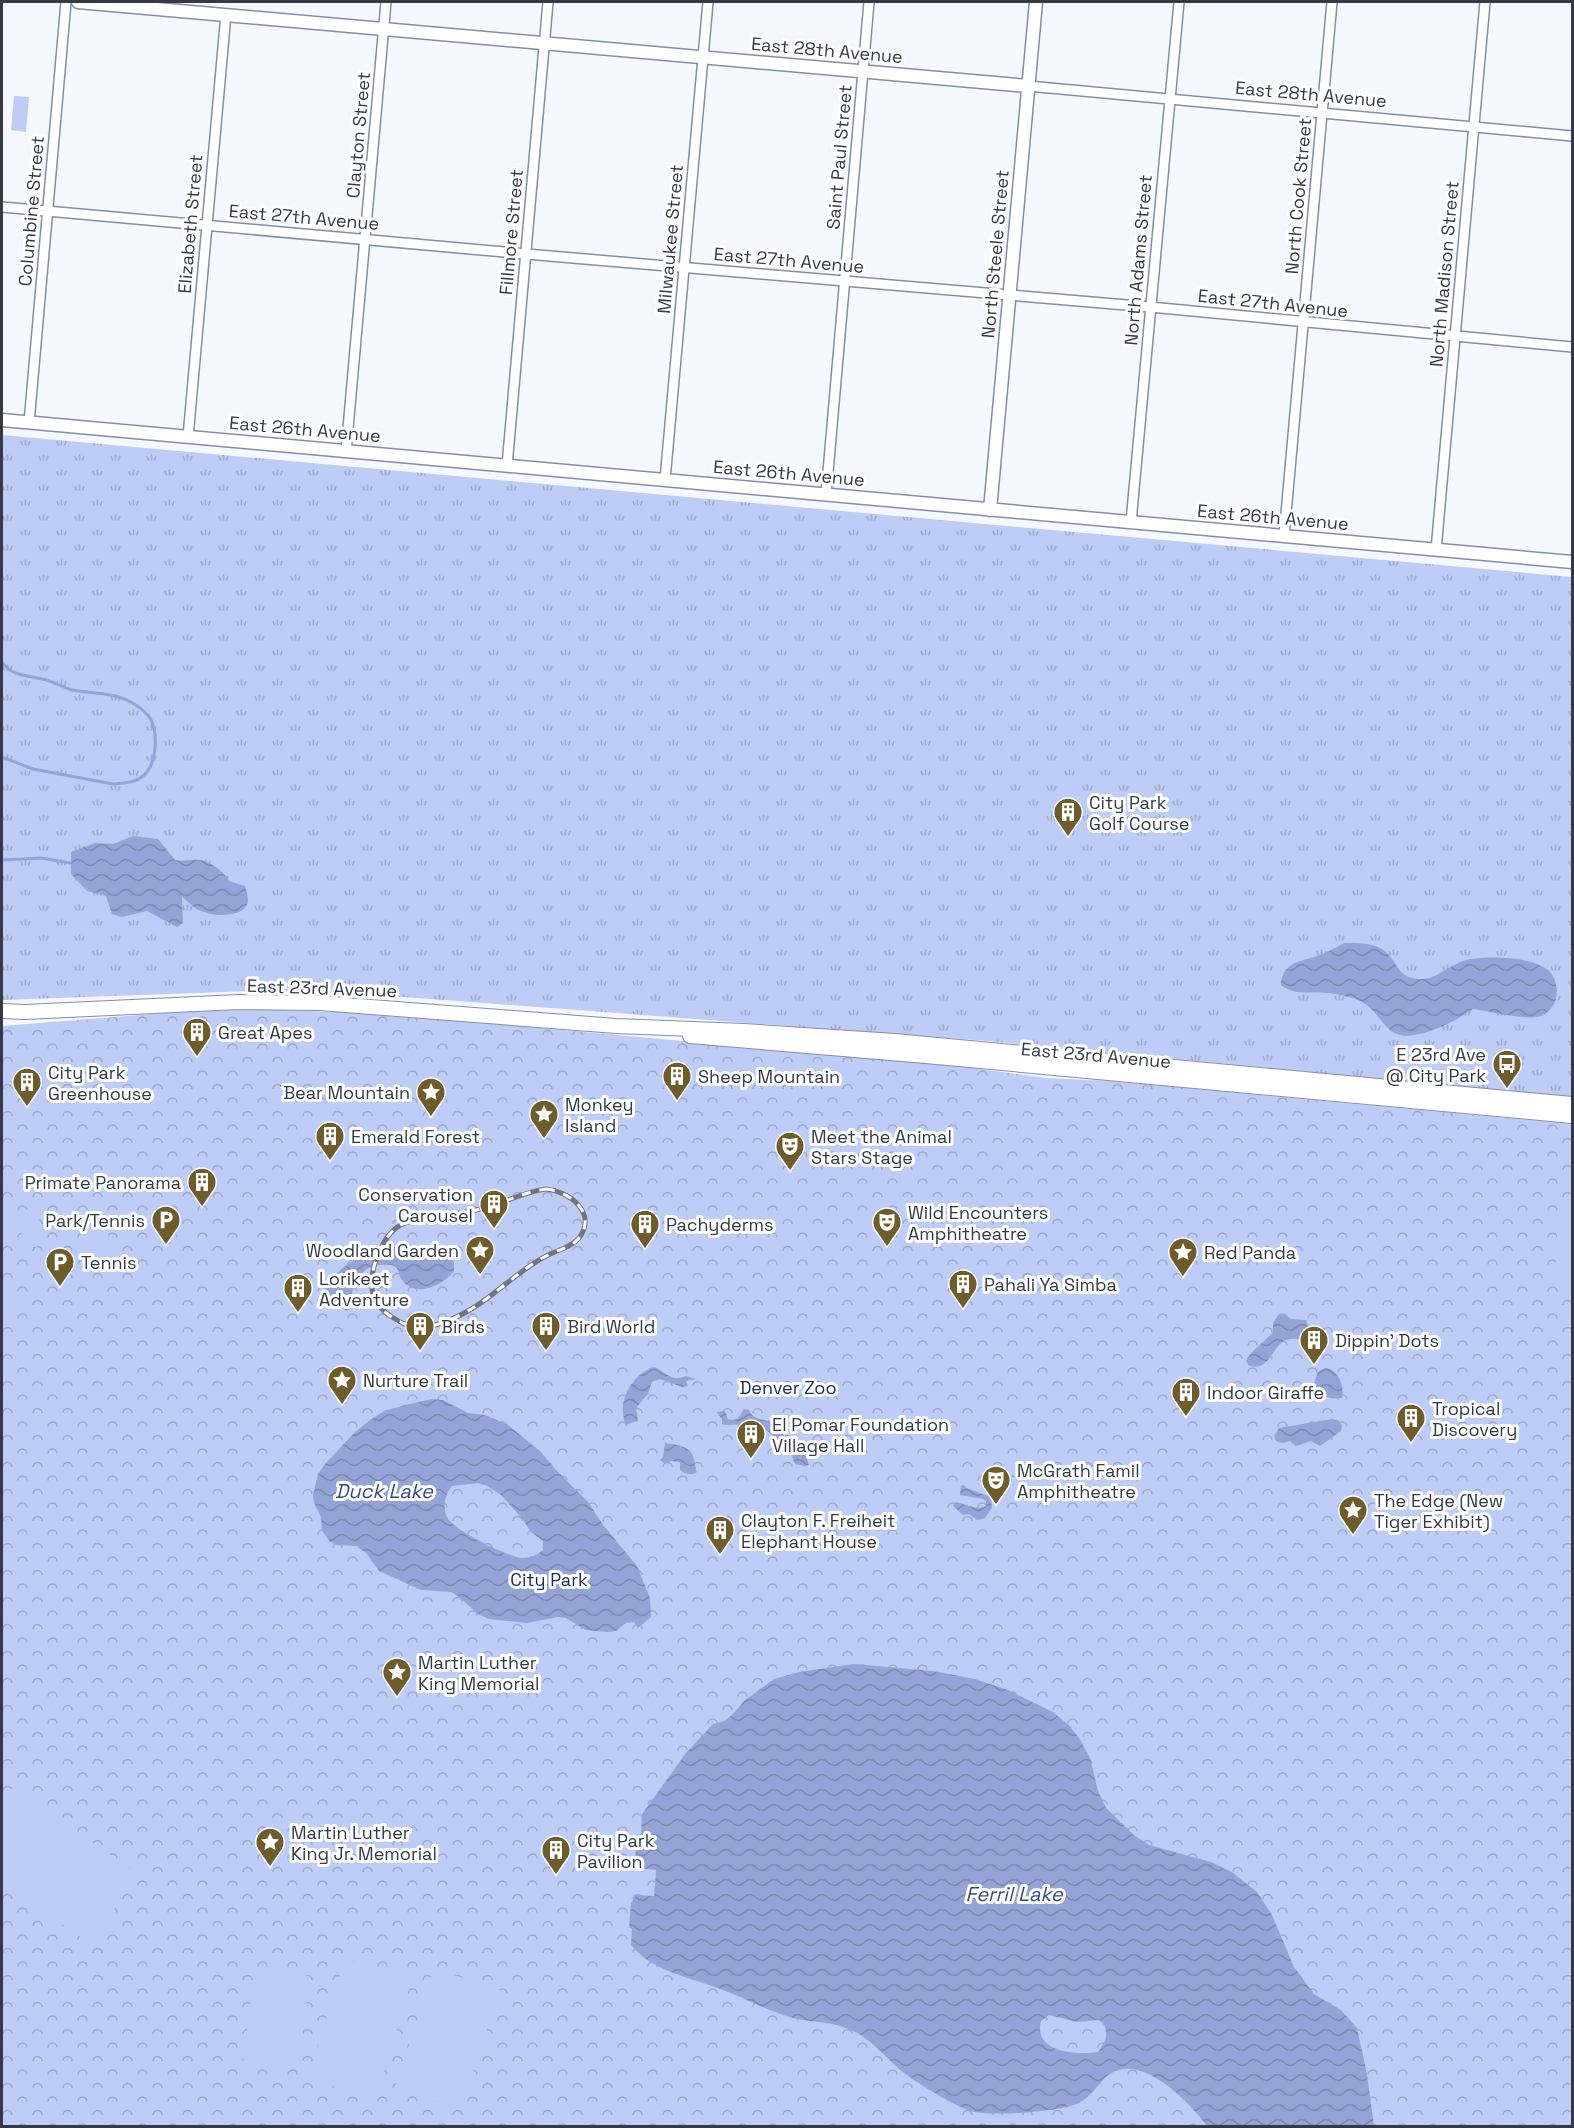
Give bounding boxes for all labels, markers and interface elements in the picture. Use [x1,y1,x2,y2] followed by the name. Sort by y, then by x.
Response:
[750,32,904,68] street label: East 28th Avenue
[341,71,375,199] street label: Clayton Street
[1234,76,1388,112] street label: East 28th Avenue
[821,84,857,230] street label: Saint Paul Street
[1280,117,1316,275] street label: North Cook Street
[13,135,49,287] street label: Columbine Street
[172,154,208,294] street label: Elizabeth Street
[652,163,688,315] street label: Milwaukee Street
[494,168,528,296] street label: Fillmore Street
[976,169,1014,339] street label: North Steele Street
[1119,174,1157,346] street label: North Adams Street
[1424,180,1464,368] street label: North Madison Street
[228,199,380,235] street label: East 27th Avenue
[713,242,865,278] street label: East 27th Avenue
[1197,284,1349,322] street label: East 27th Avenue
[228,411,382,447] street label: East 26th Avenue
[712,455,866,491] street label: East 26th Avenue
[1196,499,1350,535] street label: East 26th Avenue
[1089,791,1189,835] place label: City Park Golf Course
[1052,796,1084,838] building icon: City Park Golf Course
[247,974,397,1002] street label: East 23rd Avenue
[181,1016,213,1058] building icon: Great Apes
[218,1021,313,1044] place label: Great Apes
[1020,1037,1172,1073] street label: East 23rd Avenue
[1386,1043,1486,1087] place label: E 23rd Ave @ City Park
[1491,1048,1523,1090] bus stop icon: E 23rd Ave @ City Park
[661,1060,693,1102] building icon: Sheep Mountain
[48,1061,152,1105] place label: City Park Greenhouse
[698,1065,840,1088] place label: Sheep Mountain
[11,1066,43,1108] building icon: City Park Greenhouse
[415,1076,447,1118] place icon: Bear Mountain
[283,1081,410,1104] place label: Bear Mountain
[565,1093,634,1137] place label: Monkey Island
[528,1098,560,1140] place icon: Monkey Island
[314,1120,346,1162] building icon: Emerald Forest
[351,1125,480,1148] place label: Emerald Forest
[811,1125,952,1169] place label: Meet the Animal Stars Stage
[774,1130,806,1172] theatre icon: Meet the Animal Stars Stage
[186,1166,218,1208] building icon: Primate Panorama
[25,1171,181,1194] place label: Primate Panorama
[358,1183,473,1227] place label: Conservation Carousel
[478,1188,510,1230] building icon: Conservation Carousel
[908,1201,1048,1245] place label: Wild Encounters Amphitheatre
[150,1204,182,1246] parking icon: Park/Tennis
[871,1206,903,1248] theatre icon: Wild Encounters Amphitheatre
[629,1208,661,1250] building icon: Pachyderms
[45,1209,145,1232] place label: Park/Tennis
[666,1213,773,1236] place label: Pachyderms
[464,1234,496,1276] place icon: Woodland Garden
[1167,1236,1199,1278] place icon: Red Panda
[306,1239,459,1262] place label: Woodland Garden
[1204,1241,1296,1264] place label: Red Panda
[44,1246,76,1288] parking icon: Tennis
[81,1251,136,1274] place label: Tennis
[319,1267,409,1311] place label: Lorikeet Adventure
[947,1268,979,1310] building icon: Pahali Ya Simba
[282,1272,314,1314] building icon: Lorikeet Adventure
[984,1273,1117,1296] place label: Pahali Ya Simba
[404,1310,436,1352] building icon: Birds
[530,1310,562,1352] building icon: Bird World
[441,1315,485,1338] place label: Birds
[567,1315,655,1338] place label: Bird World
[1298,1324,1330,1366] building icon: Dippin' Dots
[1335,1329,1439,1352] place label: Dippin' Dots
[326,1364,358,1406] place icon: Nurture Trail
[363,1369,468,1392] place label: Nurture Trail
[739,1376,837,1399] park label: Denver Zoo
[1170,1376,1202,1418] building icon: Indoor Giraffe
[1207,1381,1324,1404] place label: Indoor Giraffe
[1432,1397,1517,1441] place label: Tropical Discovery
[1395,1402,1427,1444] building icon: Tropical Discovery
[772,1413,949,1457] place label: El Pomar Foundation Village Hall
[735,1418,767,1460] building icon: El Pomar Foundation Village Hall
[1017,1459,1140,1503] place label: McGrath Famil Amphitheatre
[980,1464,1012,1506] theatre icon: McGrath Famil Amphitheatre
[335,1478,434,1504] water label: Duck Lake
[1374,1489,1503,1533] place label: The Edge (New Tiger Exhibit)
[1337,1494,1369,1536] place icon: The Edge (New Tiger Exhibit)
[741,1509,895,1553] place label: Clayton F. Freiheit Elephant House
[704,1514,736,1556] building icon: Clayton F. Freiheit Elephant House
[510,1568,588,1591] park label: City Park
[418,1651,539,1695] place label: Martin Luther King Memorial
[381,1656,413,1698] place icon: Martin Luther King Memorial
[291,1821,437,1865] place label: Martin Luther King Jr. Memorial
[254,1826,286,1868] place icon: Martin Luther King Jr. Memorial
[577,1829,655,1873] place label: City Park Pavilion
[540,1834,572,1876] building icon: City Park Pavilion
[965,1881,1064,1907] water label: Ferril Lake

